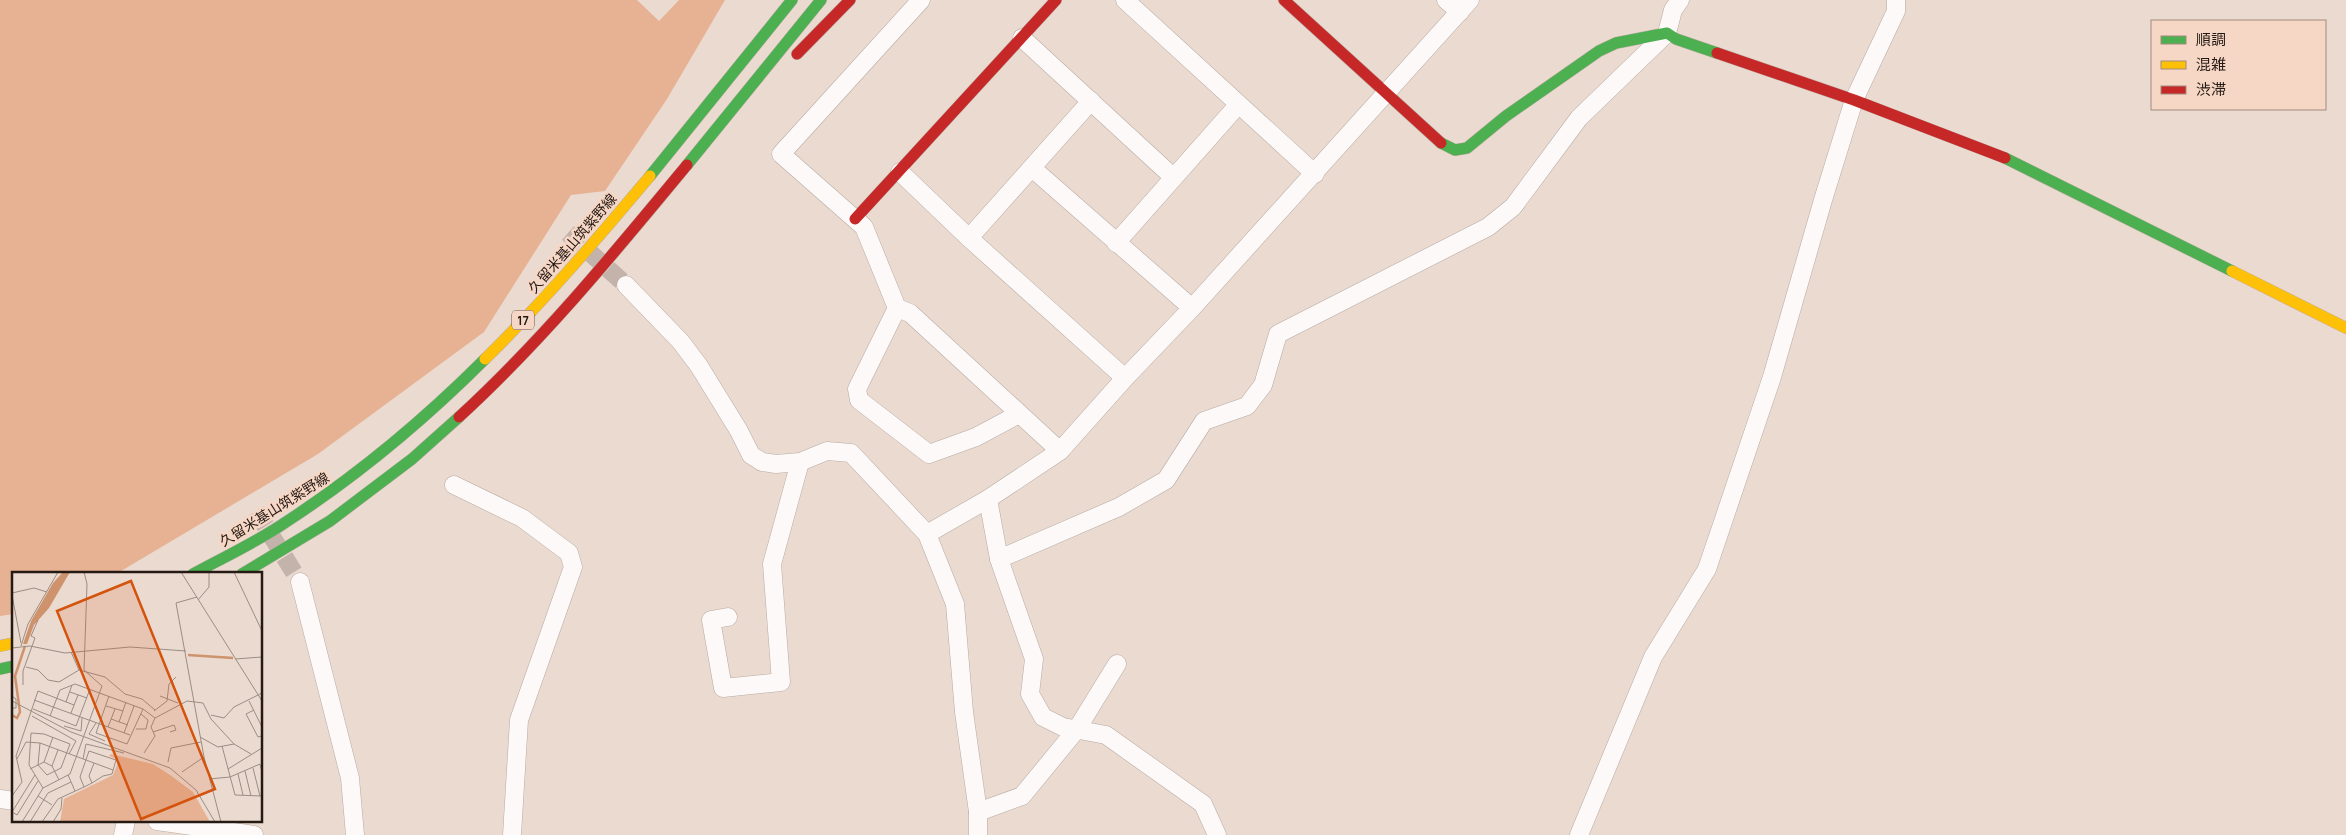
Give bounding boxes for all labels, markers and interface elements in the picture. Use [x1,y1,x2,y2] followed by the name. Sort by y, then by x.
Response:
[2151,20,2326,110] legend
[2196,29,2226,50] text: 順調
[2196,54,2226,75] text: 混雑
[2196,79,2226,100] text: 渋滞
[523,189,621,297] street label: 久留米基山筑紫野線
[512,310,534,330] road number: 17
[216,468,332,550] street label: 久留米基山筑紫野線
[12,572,262,822] inset map

